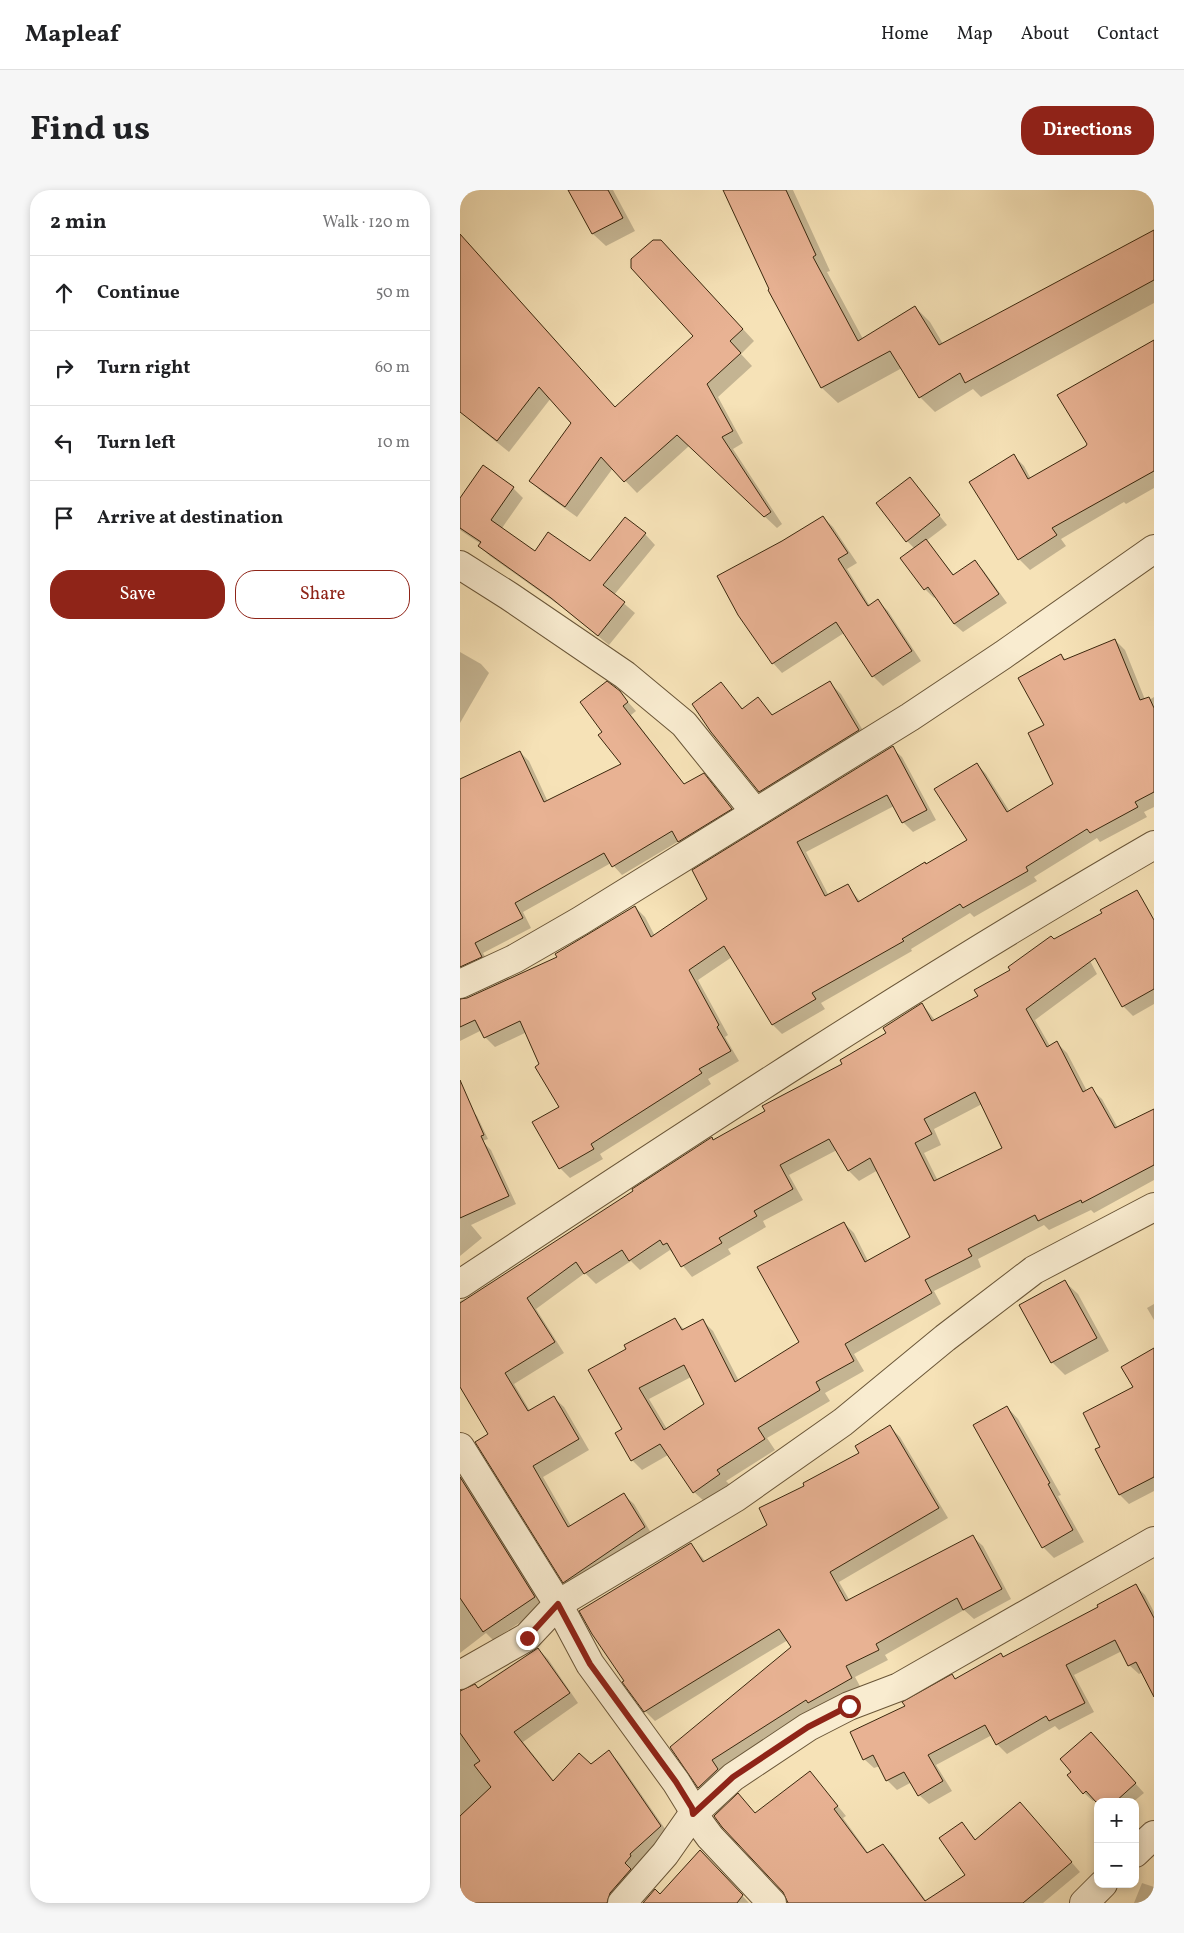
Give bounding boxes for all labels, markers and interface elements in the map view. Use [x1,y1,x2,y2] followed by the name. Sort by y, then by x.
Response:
[25,18,119,52] text: Mapleaf
[881,22,929,47] text: Home
[957,22,993,47] text: Map
[1021,22,1069,47] text: About
[1097,22,1159,47] text: Contact
[30,106,150,154] text: Find us
[1021,106,1154,155] button: Directions
[50,208,107,237] text: 2 min
[322,212,410,234] text: Walk · 120 m
[50,279,78,307] icon: ahead
[97,280,180,306] text: Continue
[376,282,410,304] text: 50 m
[50,354,78,382] icon: right
[97,355,190,381] text: Turn right
[375,357,410,379] text: 60 m
[50,429,78,457] icon: left
[97,430,176,456] text: Turn left
[377,432,410,454] text: 10 m
[50,504,78,532] icon: arrive
[97,505,283,531] text: Arrive at destination
[50,570,225,619] button: Save
[235,570,410,619] button: Share
[516,1627,539,1650] route end
[838,1695,861,1718] route start
[1094,1798,1139,1888] map controls
[1094,1798,1139,1843] button: +
[1094,1843,1139,1888] button: −

